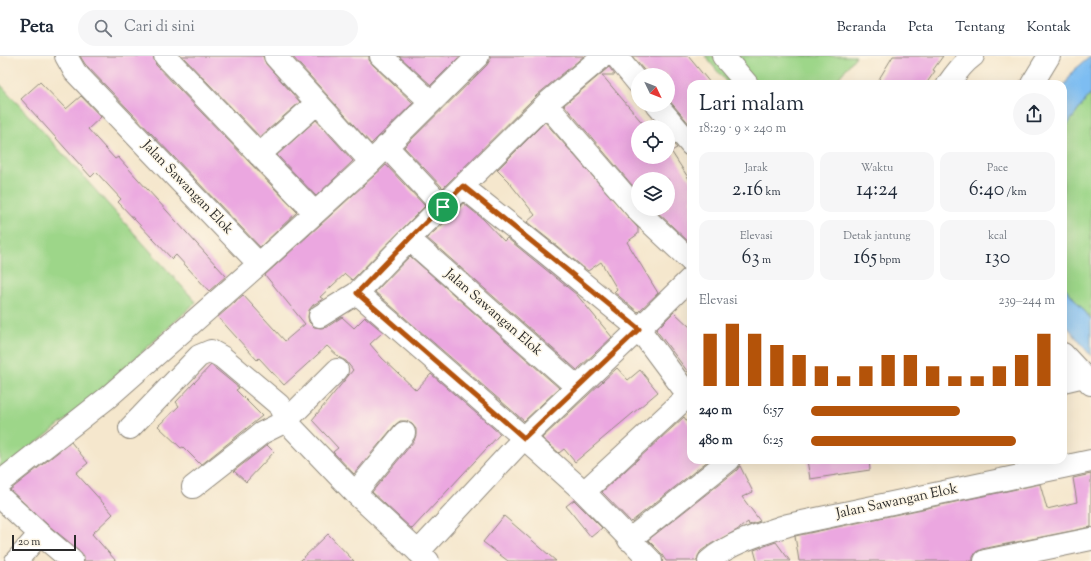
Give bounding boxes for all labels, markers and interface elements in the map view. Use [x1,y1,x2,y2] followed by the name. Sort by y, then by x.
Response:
[78,10,358,46] search box
[20,14,54,41] text: Peta
[92,17,114,39] icon: search
[124,17,195,38] text: Cari di sini
[837,18,886,38] text: Beranda
[908,18,933,38] text: Peta
[955,18,1005,38] text: Tentang
[1027,18,1071,38] text: Kontak
[631,68,675,112] north arrow
[631,68,675,216] map controls
[699,89,804,121] text: Lari malam
[1013,93,1055,135] button: share
[631,120,675,164] button: locate
[699,120,786,138] text: 18:29 · 9 × 240 m
[136,136,237,240] street label: Jalan Sawangan Elok
[745,160,768,176] text: Jarak
[861,160,893,176] text: Waktu
[987,160,1008,176] text: Pace
[631,172,675,216] button: layers
[732,176,763,205] text: 2.16
[856,176,898,205] text: 14:24
[969,176,1004,205] text: 6:40
[763,184,781,200] text: km
[1004,184,1026,200] text: /km
[426,190,460,224] pin
[432,196,454,218] icon: arrive
[740,228,773,244] text: Elevasi
[843,228,911,244] text: Detak jantung
[988,228,1007,244] text: kcal
[742,244,760,273] text: 63
[853,244,877,273] text: 165
[985,244,1010,273] text: 130
[760,252,771,268] text: m
[877,252,901,268] text: bpm
[439,264,547,361] street label: Jalan Sawangan Elok
[699,292,738,310] text: Elevasi
[998,292,1055,310] text: 239–244 m
[699,402,732,420] text: 240 m
[763,402,784,420] text: 6:57
[699,432,732,450] text: 480 m
[763,432,783,450] text: 6:25
[833,479,960,525] street label: Jalan Sawangan Elok
[12,533,76,552] scale bar
[18,534,40,550] text: 20 m

